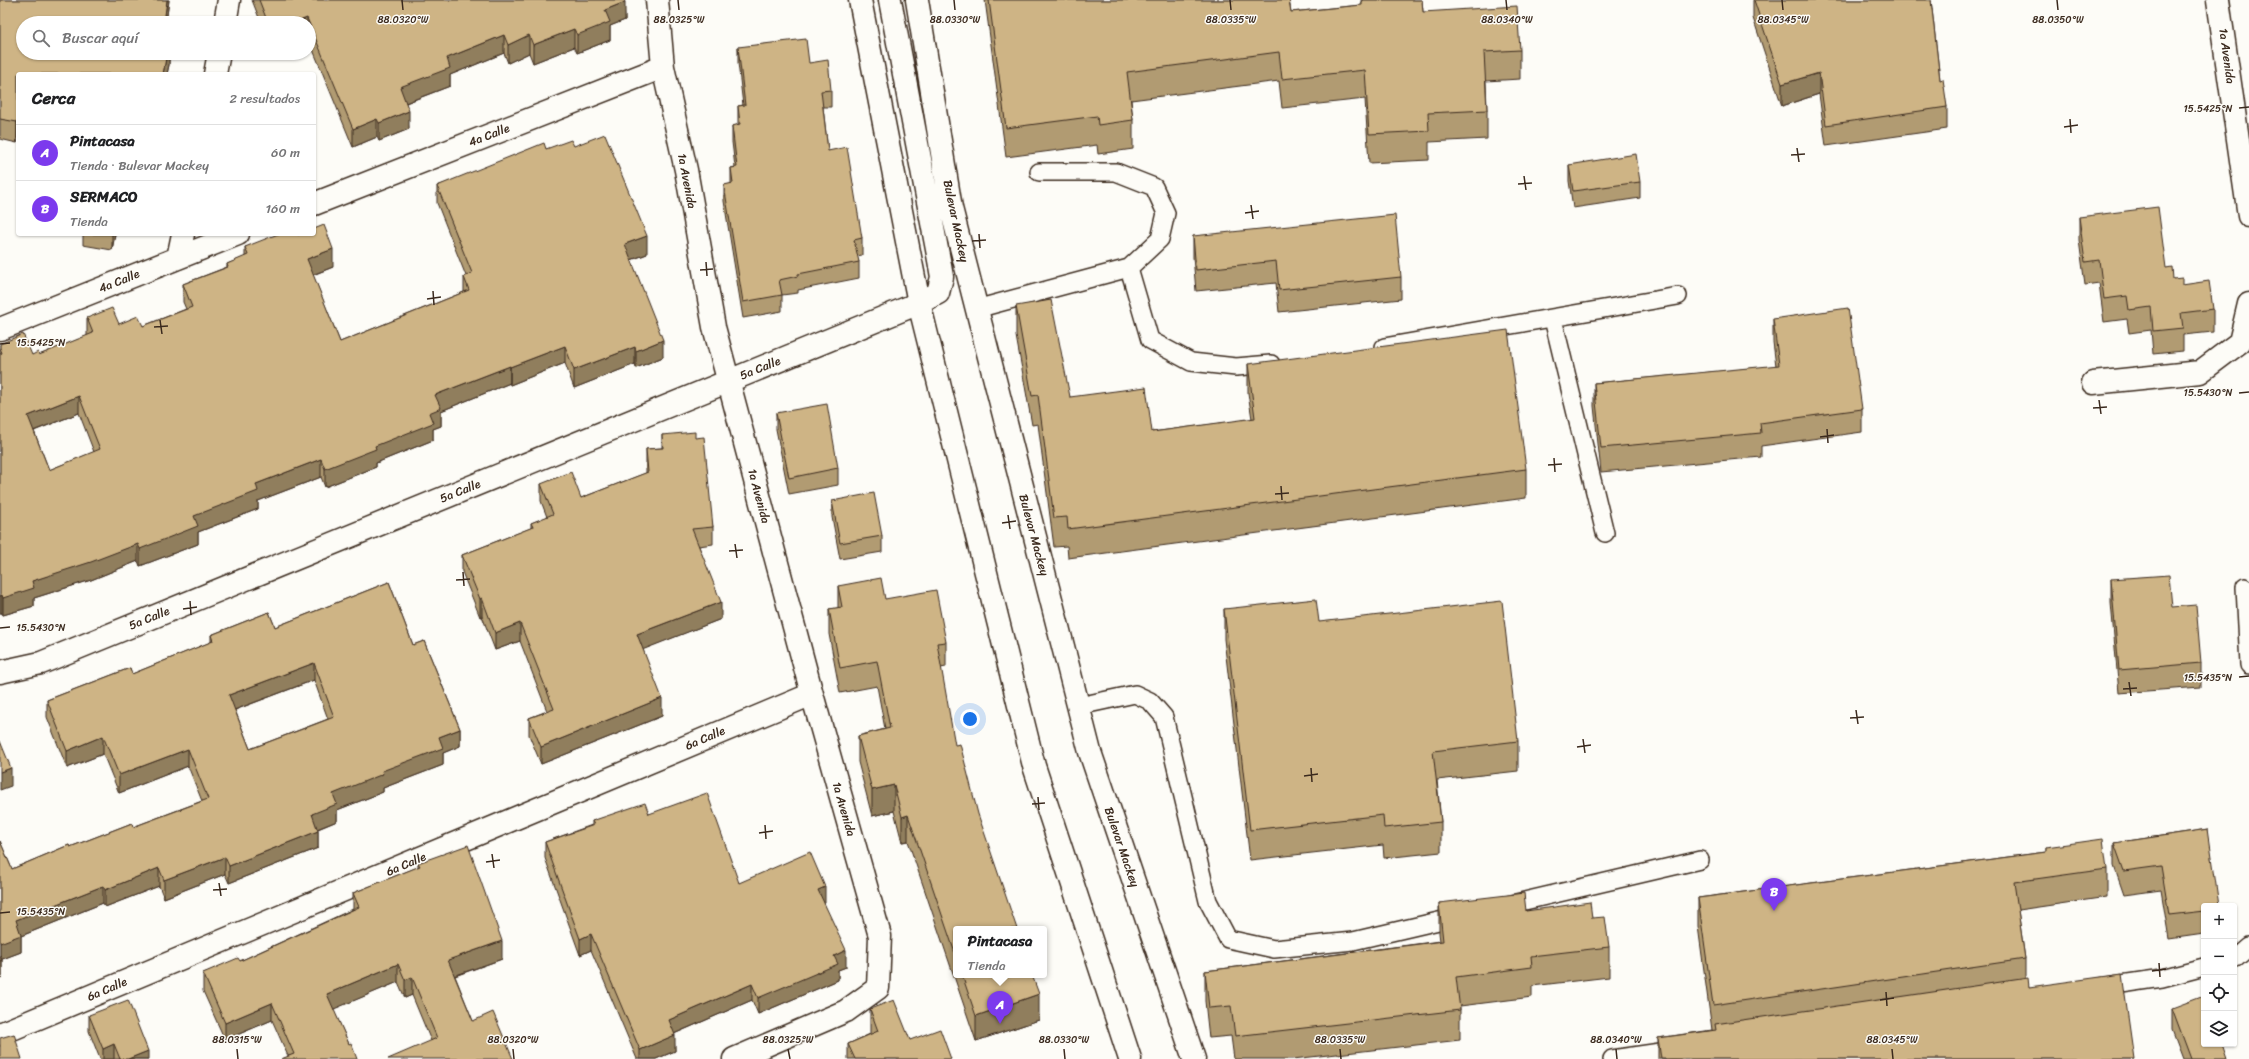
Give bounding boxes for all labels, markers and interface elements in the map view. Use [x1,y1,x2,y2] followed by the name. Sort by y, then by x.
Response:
[378,11,429,29] text: 88.0320°W
[654,11,705,29] text: 88.0325°W
[930,11,981,29] text: 88.0330°W
[1206,11,1257,29] text: 88.0335°W
[1481,11,1533,29] text: 88.0340°W
[1757,11,1809,29] text: 88.0345°W
[2032,11,2084,29] text: 88.0350°W
[16,16,316,60] search box
[62,25,139,51] text: Buscar aquí
[30,27,52,49] icon: search
[2212,27,2242,85] street label: 1a Avenida
[32,83,75,113] text: Cerca
[229,87,300,110] text: 2 resultados
[2184,100,2233,118] text: 15.5425°N
[465,117,513,153] street label: 4a Calle
[70,128,135,154] text: Pintacasa
[41,141,49,164] text: A
[271,141,300,164] text: 60 m
[671,151,703,211] street label: 1a Avenida
[70,154,209,177] text: Tienda · Bulevar Mackey
[937,178,976,265] street label: Bulevar Mackey
[70,184,138,210] text: SERMACO
[41,197,49,220] text: B
[265,197,300,220] text: 160 m
[70,210,108,233] text: Tienda
[95,263,143,299] street label: 4a Calle
[17,334,66,352] text: 15.5425°N
[736,350,784,386] street label: 5a Calle
[2184,384,2232,402] text: 15.5430°N
[741,466,777,526] street label: 1a Avenida
[436,473,484,509] street label: 5a Calle
[1013,492,1056,579] street label: Bulevar Mackey
[125,600,173,636] street label: 5a Calle
[17,619,65,637] text: 15.5430°N
[2184,669,2232,687] text: 15.5435°N
[960,709,980,729] your location
[681,720,729,756] street label: 6a Calle
[826,779,862,839] street label: 1a Avenida
[1098,804,1146,891] street label: Bulevar Mackey
[382,846,430,882] street label: 6a Calle
[1761,878,1787,911] pin: B
[17,903,65,921] text: 15.5435°N
[2201,903,2237,1047] map controls
[2201,903,2237,939] button: +
[953,926,1047,978] popup
[968,928,1032,954] text: Pintacasa
[2201,939,2237,975] button: −
[968,954,1005,977] text: Tienda
[83,971,131,1007] street label: 6a Calle
[2201,975,2237,1011] button: locate
[987,991,1013,1024] pin: A
[2201,1011,2237,1047] button: layers
[212,1031,262,1049] text: 88.0315°W
[488,1031,539,1049] text: 88.0320°W
[763,1031,814,1049] text: 88.0325°W
[1039,1031,1090,1049] text: 88.0330°W
[1315,1031,1366,1049] text: 88.0335°W
[1590,1031,1642,1049] text: 88.0340°W
[1866,1031,1918,1049] text: 88.0345°W

